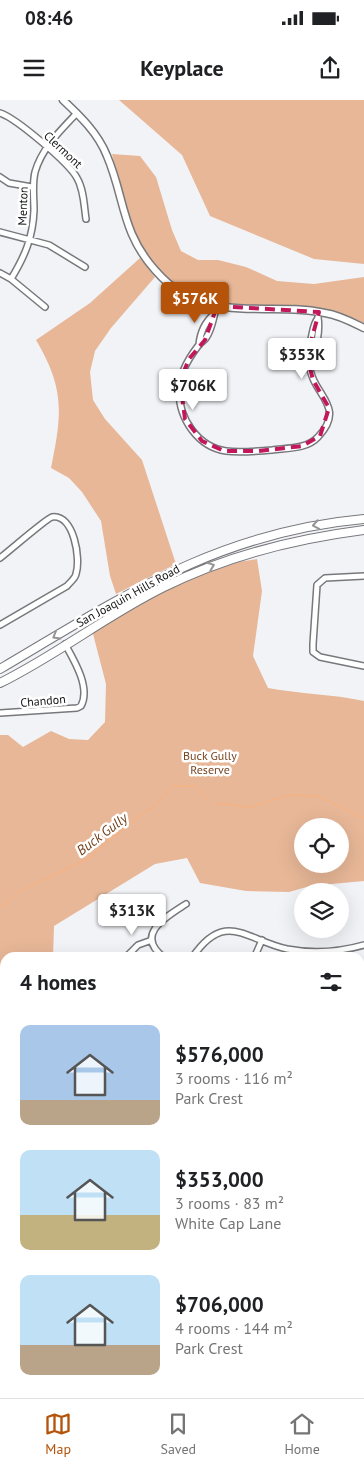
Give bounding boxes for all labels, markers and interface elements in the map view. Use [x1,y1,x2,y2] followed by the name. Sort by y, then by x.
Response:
[25,6,73,30] text: 08:46
[20,54,48,82] icon: menu
[140,54,224,82] text: Keyplace
[316,54,344,82] icon: share
[41,128,86,171] street label: Clermont
[14,186,31,226] street label: Menton
[160,282,230,324] pin: $576K
[172,288,218,308] text: $576K
[267,338,337,380] pin: $353K
[279,344,325,364] text: $353K
[158,368,228,411] pin: $706K
[170,375,216,395] text: $706K
[311,520,320,530] one-way arrow
[73,561,182,630] street label: San Joaquin Hills Road
[206,562,215,573] one-way arrow
[52,630,61,640] one-way arrow
[20,691,66,710] street label: Chandon
[183,748,237,777] park label: Buck Gully Reserve
[73,808,132,859] water label: Buck Gully
[294,818,349,938] map controls
[294,818,349,873] button: locate
[294,883,349,938] button: layers
[97,894,167,936] pin: $313K
[109,900,155,920] text: $313K
[317,968,345,996] icon: filters
[20,969,96,996] text: 4 homes
[175,1041,264,1068] text: $576,000
[60,1045,120,1105] icon: home
[175,1068,293,1088] text: 3 rooms · 116 m²
[175,1088,243,1108] text: Park Crest
[175,1166,264,1193] text: $353,000
[60,1170,120,1230] icon: home
[175,1193,284,1213] text: 3 rooms · 83 m²
[175,1213,281,1233] text: White Cap Lane
[175,1291,264,1318] text: $706,000
[60,1295,120,1355] icon: home
[175,1318,293,1338] text: 4 rooms · 144 m²
[175,1338,243,1358] text: Park Crest
[44,1410,72,1458] tab: Map
[160,1410,196,1458] tab: Saved
[284,1410,320,1458] tab: Home

